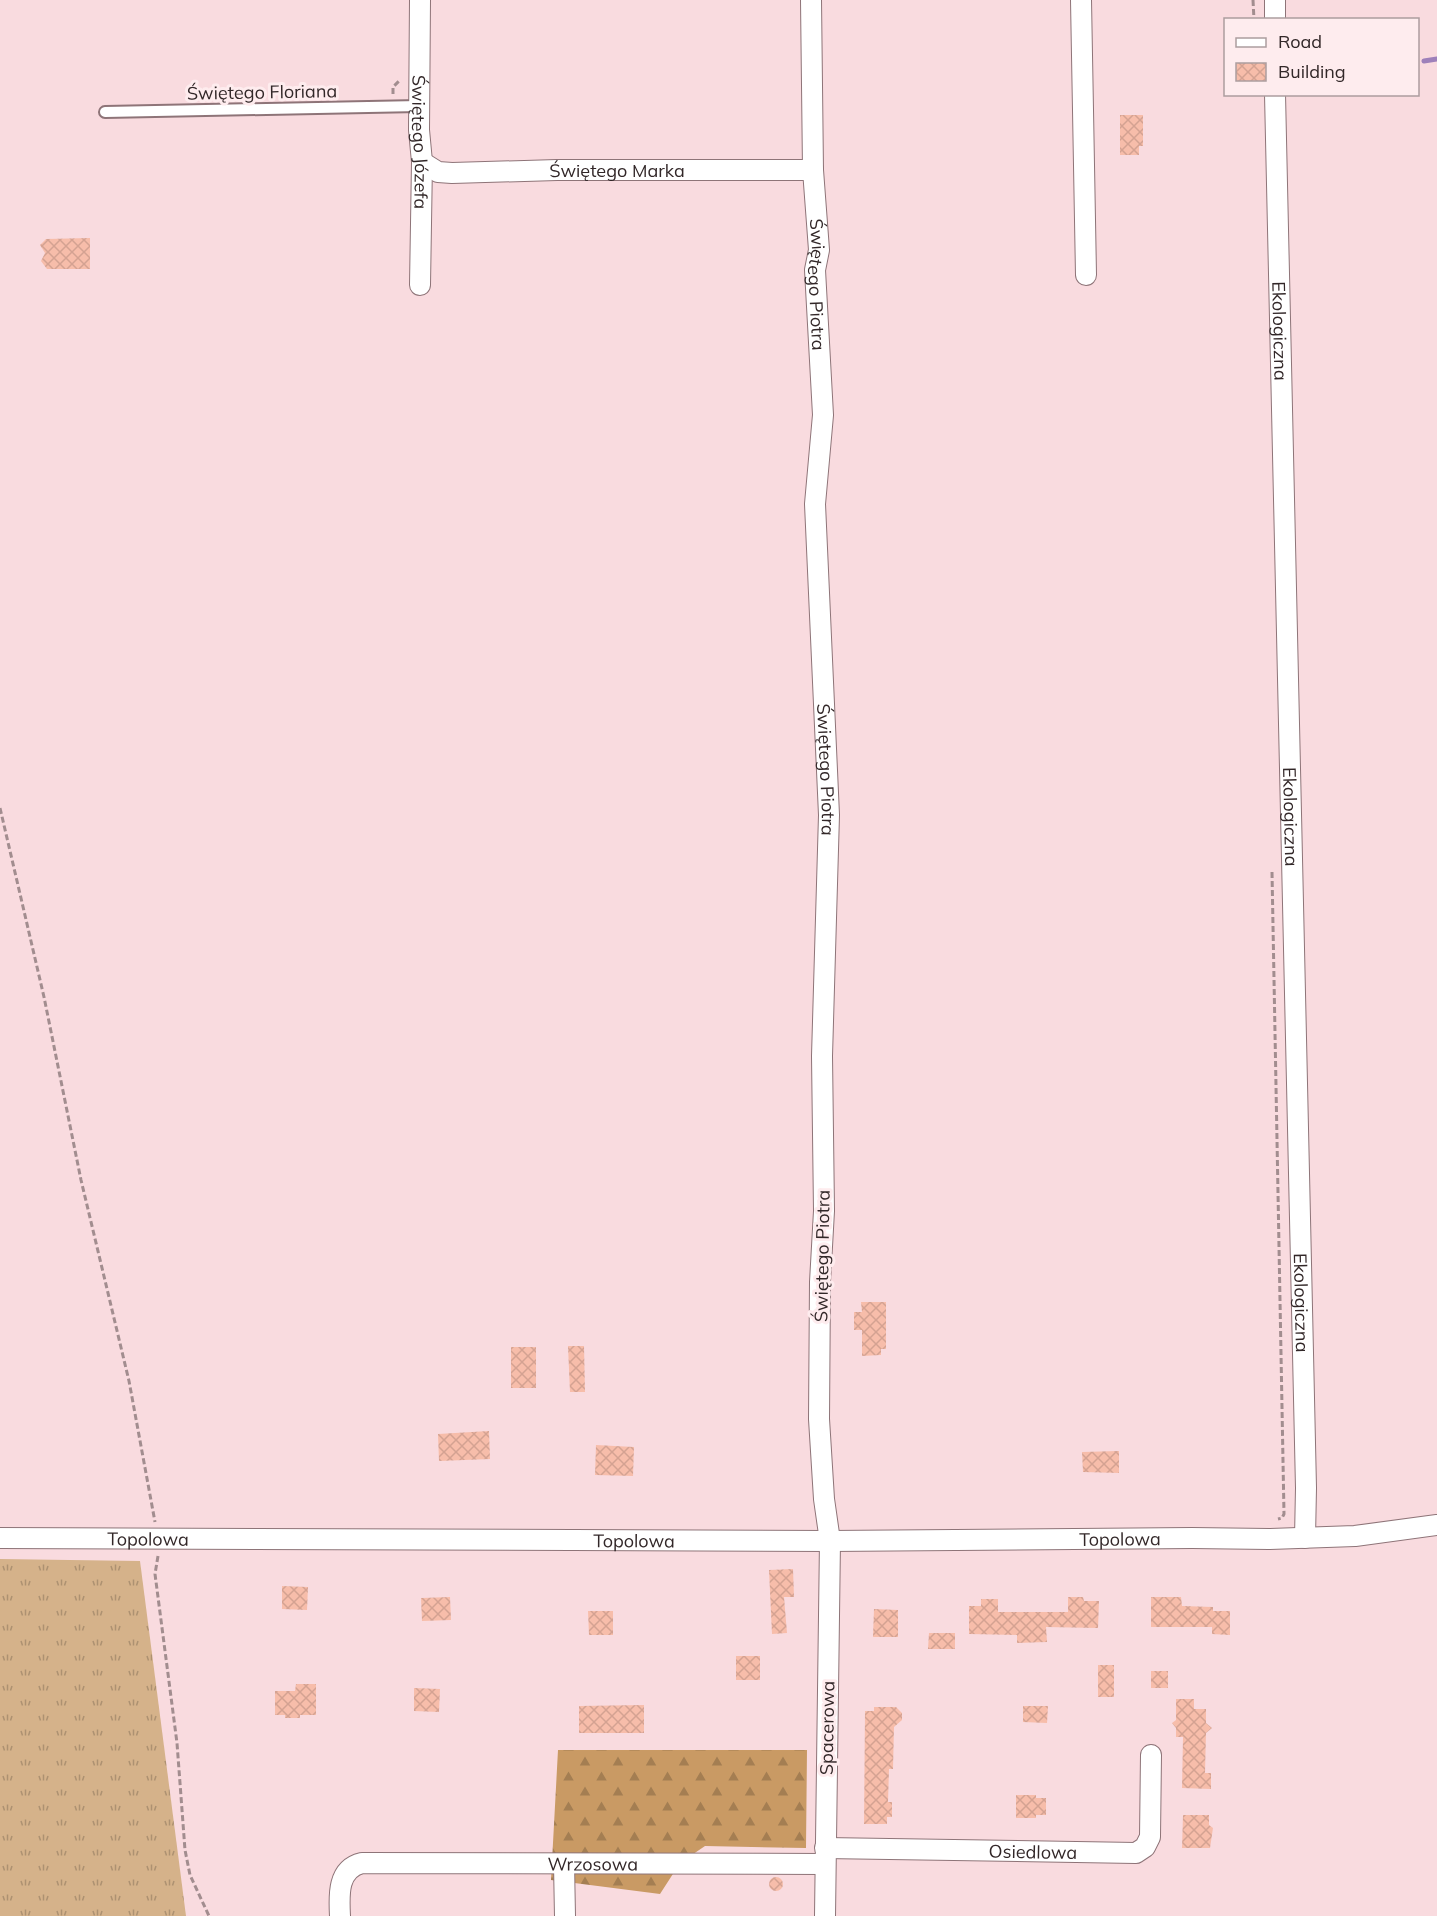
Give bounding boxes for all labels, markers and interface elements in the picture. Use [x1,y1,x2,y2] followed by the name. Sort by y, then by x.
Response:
[1224,18,1419,96] legend
[1278,30,1322,53] text: Road
[1278,60,1346,83] text: Building
[407,75,434,209] street label: Świętego Józefa
[187,79,337,105] street label: Świętego Floriana
[549,158,685,182] street label: Świętego Marka
[803,218,831,351] street label: Świętego Piotra
[1268,281,1293,381] street label: Ekologiczna
[812,703,841,836] street label: Świętego Piotra
[1278,767,1304,867] street label: Ekologiczna
[809,1190,835,1322] street label: Świętego Piotra
[1289,1253,1314,1353] street label: Ekologiczna
[107,1527,189,1550] street label: Topolowa
[1079,1527,1161,1550] street label: Topolowa
[593,1529,675,1552] street label: Topolowa
[815,1681,839,1775] street label: Spacerowa
[989,1839,1077,1864] street label: Osiedlowa
[548,1852,638,1875] street label: Wrzosowa

